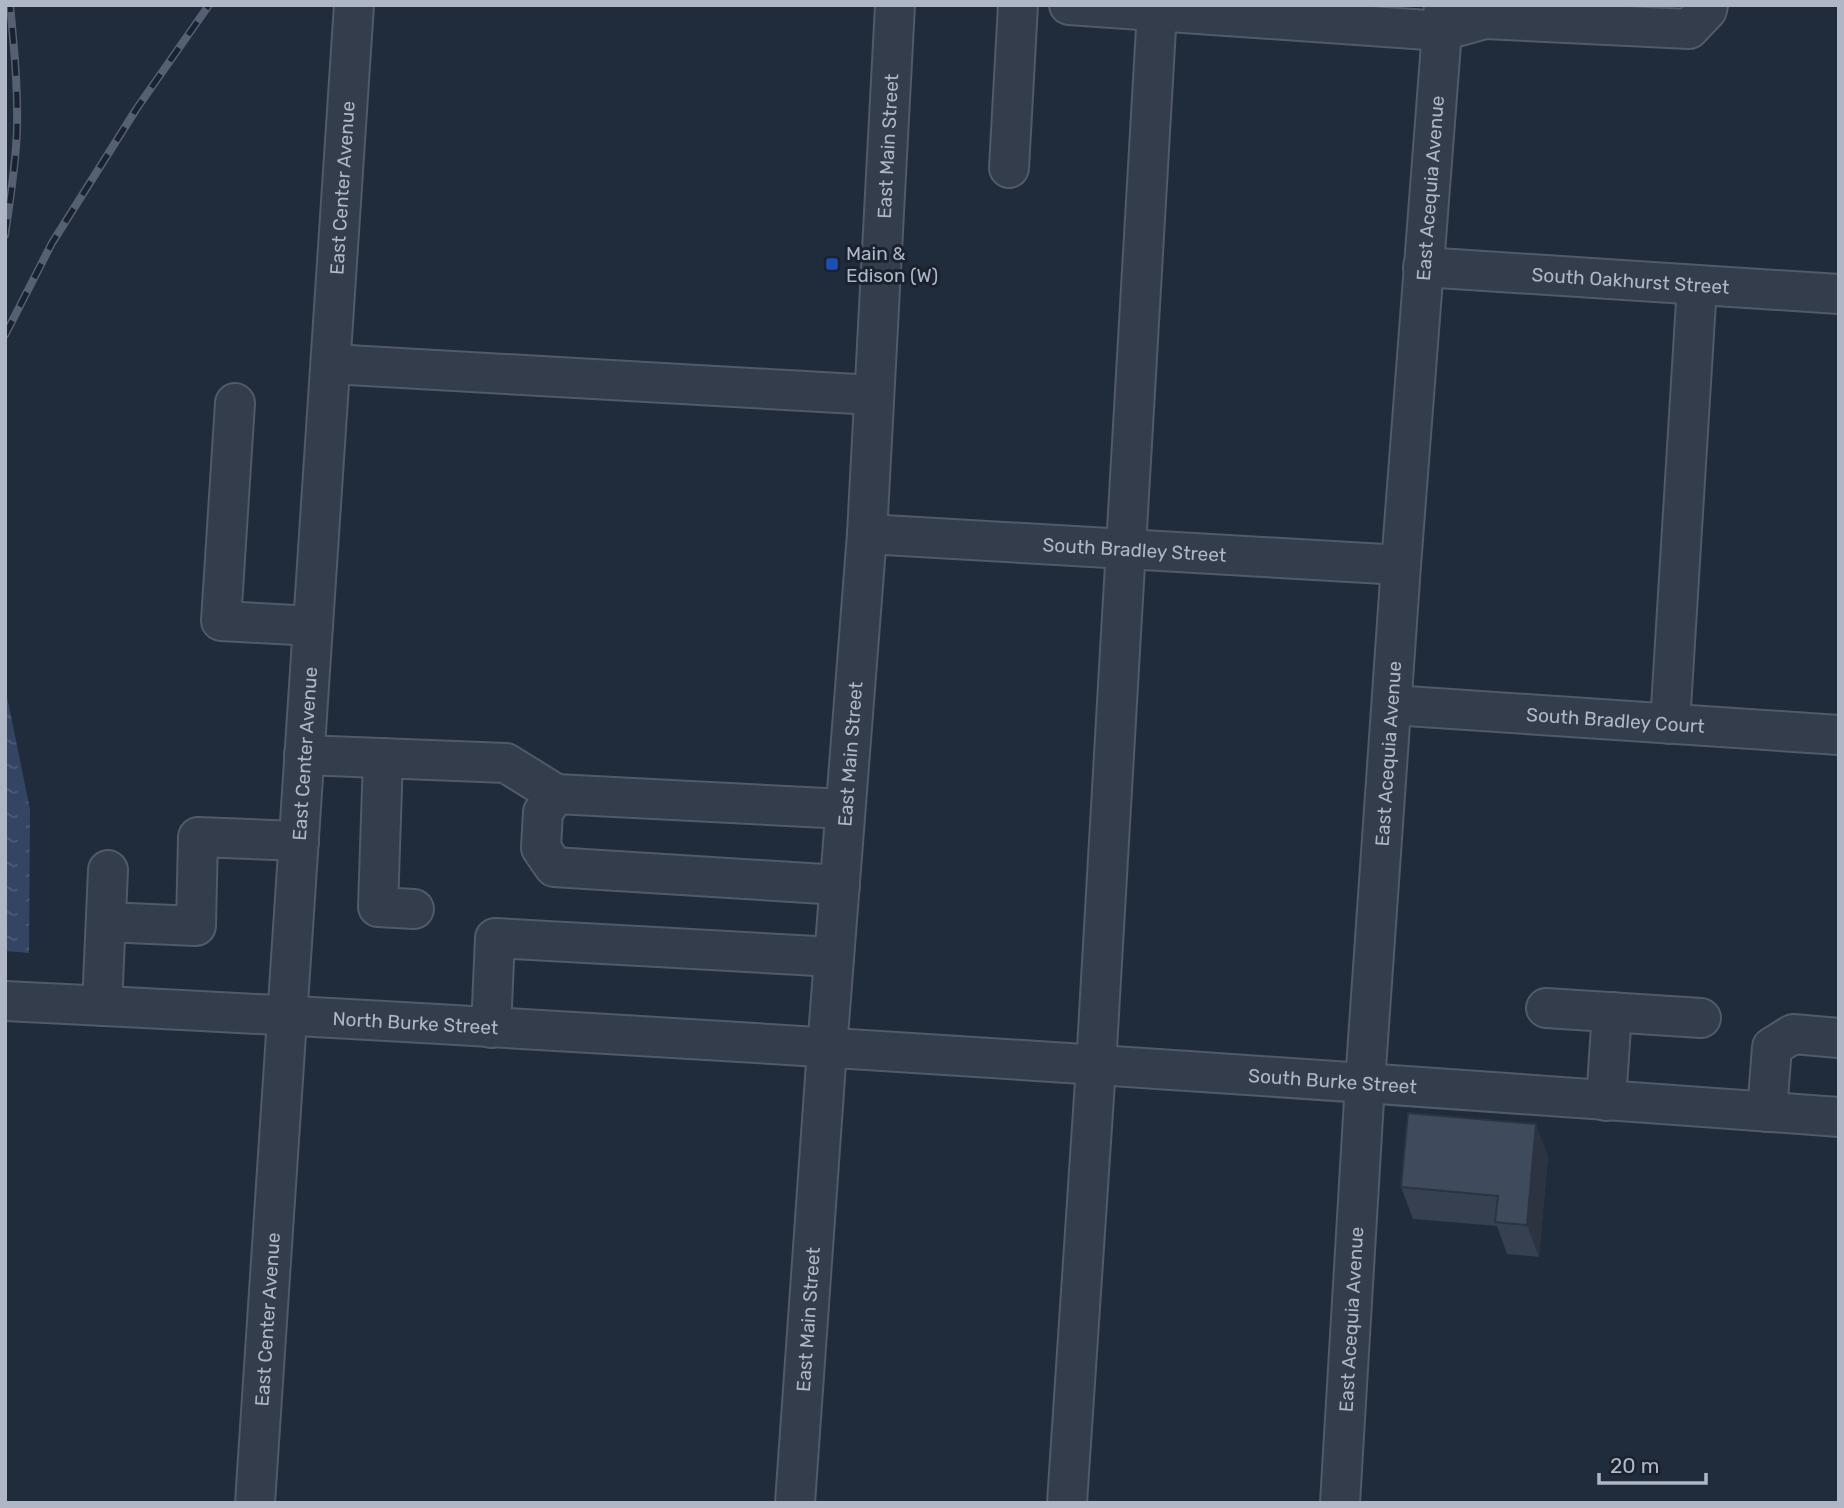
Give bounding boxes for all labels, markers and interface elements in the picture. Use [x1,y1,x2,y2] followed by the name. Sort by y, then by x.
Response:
[873,73,903,219] street label: East Main Street
[1412,95,1449,282] street label: East Acequia Avenue
[325,100,360,276] street label: East Center Avenue
[846,242,938,287] place label: Main & Edison (W)
[824,256,840,272] marker: Main & Edison (W)
[1531,263,1731,299] street label: South Oakhurst Street
[1042,533,1228,567] street label: South Bradley Street
[1370,660,1406,847] street label: East Acequia Avenue
[288,666,322,841] street label: East Center Avenue
[833,680,868,827] street label: East Main Street
[1526,703,1706,738] street label: South Bradley Court
[332,1007,500,1039] street label: North Burke Street
[1248,1064,1418,1099] street label: South Burke Street
[1334,1226,1368,1413] street label: East Acequia Avenue
[250,1232,285,1407] street label: East Center Avenue
[792,1246,825,1393] street label: East Main Street
[1599,1442,1706,1486] scale bar
[1610,1453,1659,1478] text: 20 m

